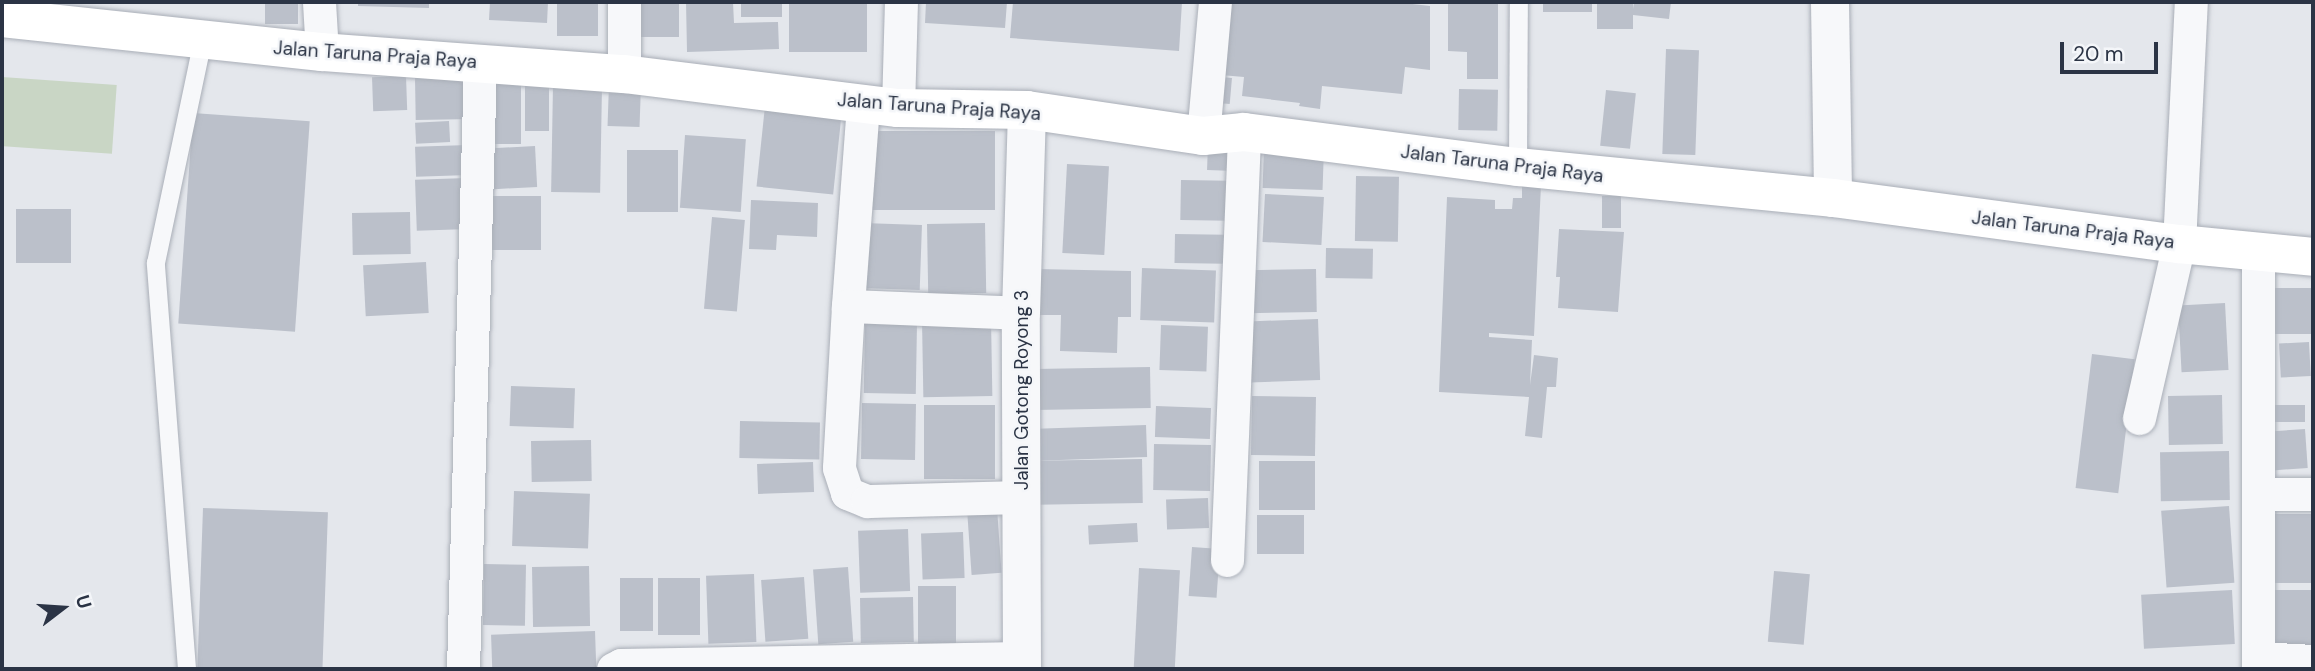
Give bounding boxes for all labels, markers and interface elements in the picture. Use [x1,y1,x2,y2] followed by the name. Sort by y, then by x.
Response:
[2063,28,2161,72] scale bar
[272,37,478,73] street label: Jalan Taruna Praja Raya
[2073,40,2124,68] text: 20 m
[836,89,1042,125] street label: Jalan Taruna Praja Raya
[1399,140,1605,188] street label: Jalan Taruna Praja Raya
[1970,206,2176,254] street label: Jalan Taruna Praja Raya
[1011,290,1033,490] street label: Jalan Gotong Royong 3
[28,573,98,643] north arrow
[70,592,97,612] text: U

